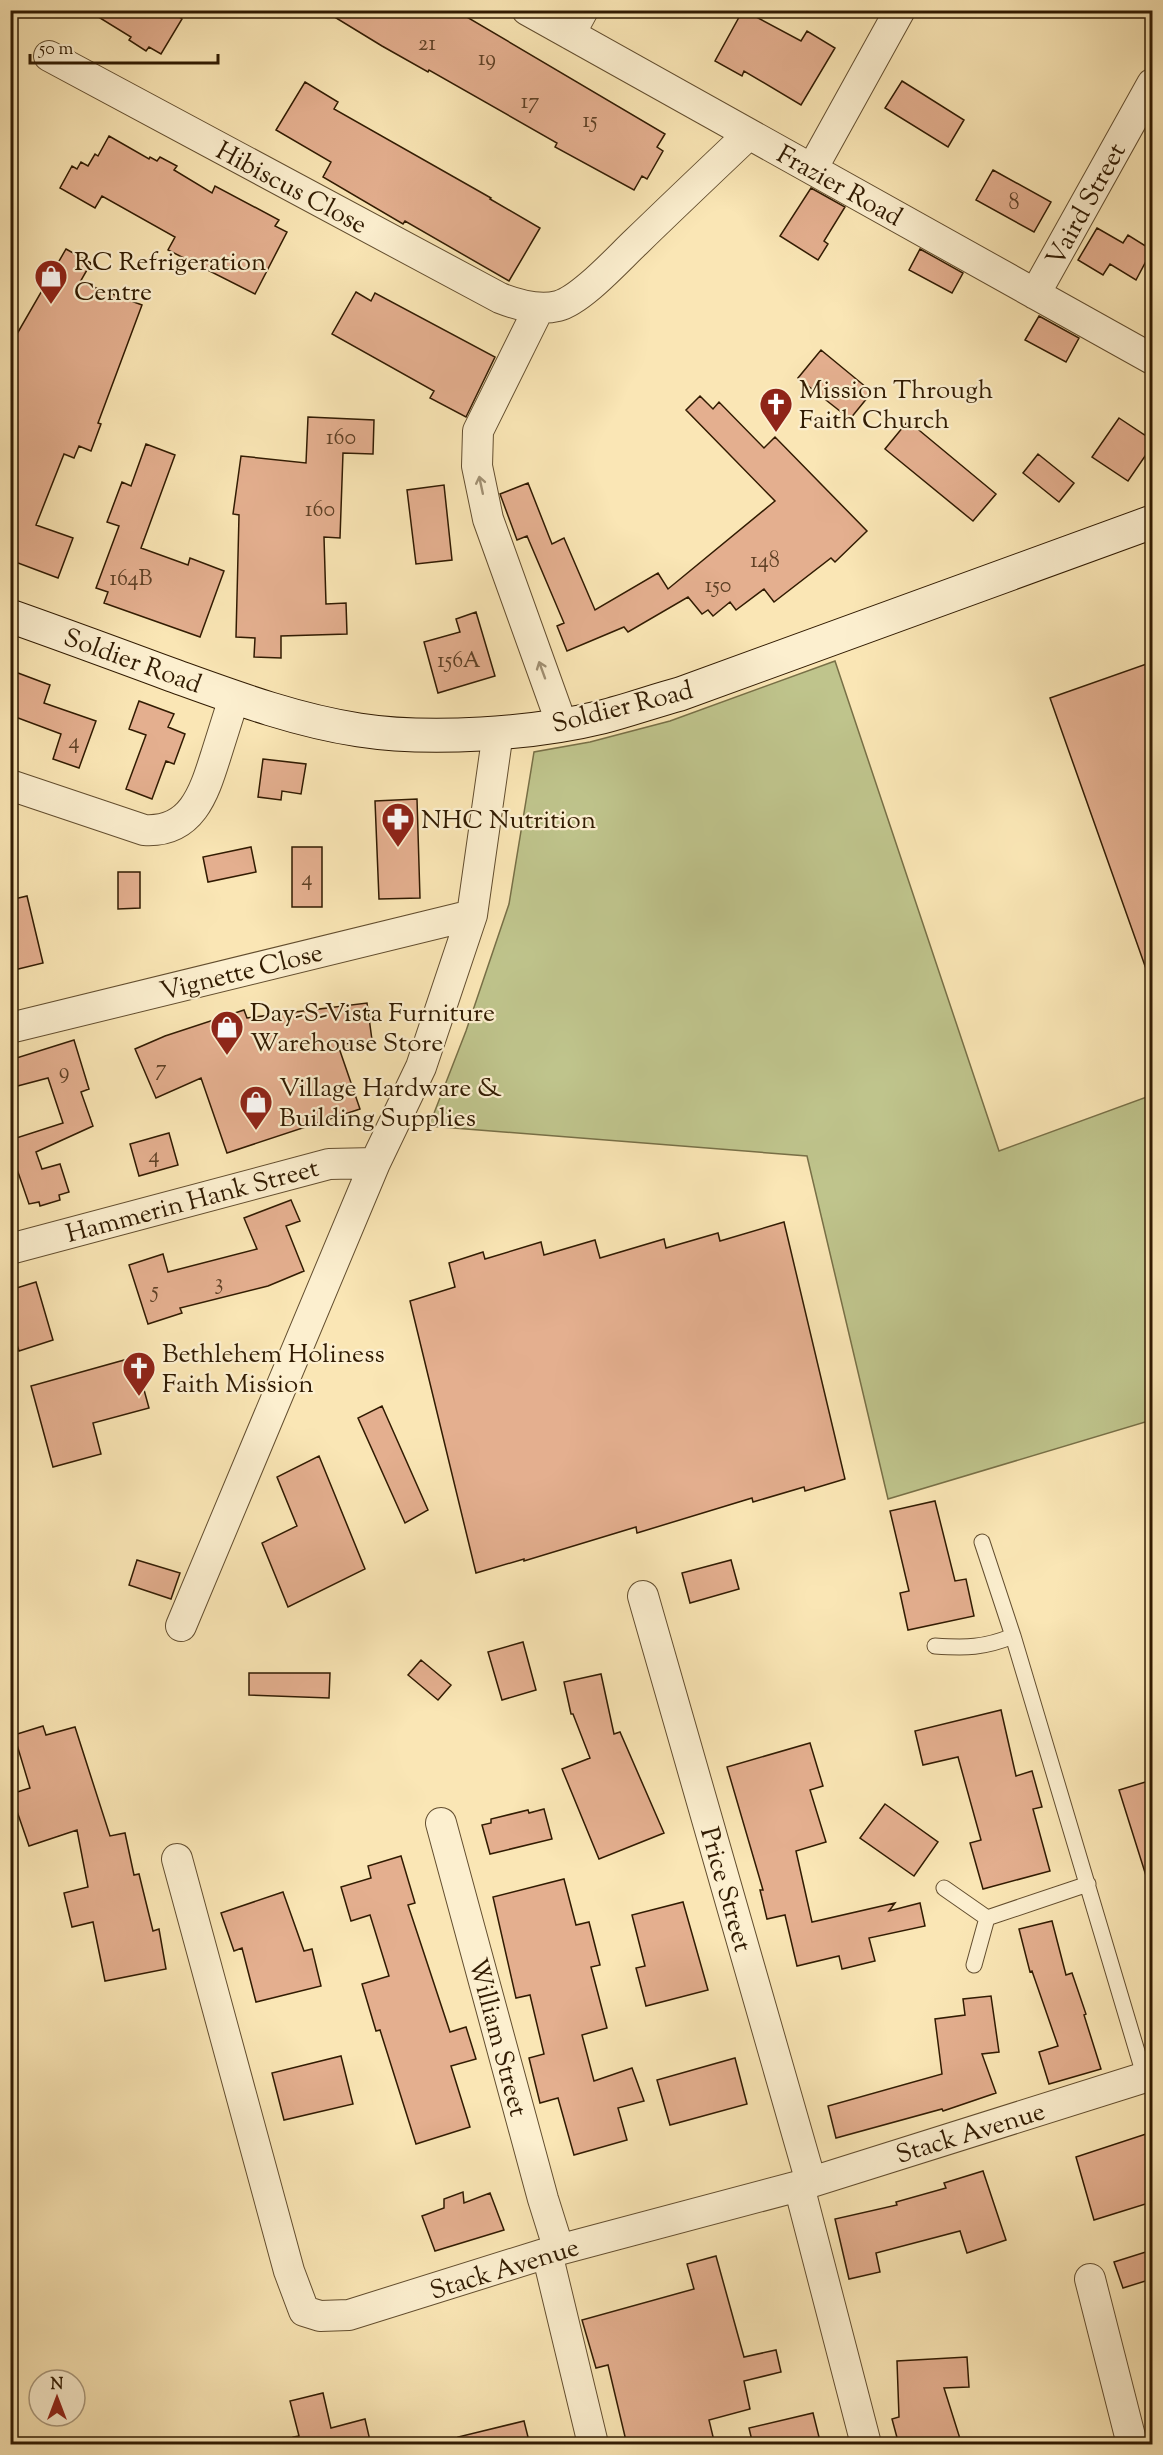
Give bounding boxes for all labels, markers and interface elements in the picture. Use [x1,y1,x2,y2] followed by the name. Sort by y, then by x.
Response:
[30,27,218,65] scale bar
[418,29,436,61] house number: 21
[38,37,74,63] text: 50 m
[478,44,496,76] house number: 19
[521,87,539,119] house number: 17
[582,106,598,138] house number: 15
[209,134,373,245] street label: Hibiscus Close
[769,137,909,237] street label: Frazier Road
[1038,137,1136,274] street label: Vaird Street
[1008,188,1020,220] house number: 8
[74,245,266,312] place label: RC Refrigeration Centre
[33,258,69,305] shop icon: RC Refrigeration Centre
[799,373,993,440] place label: Mission Through Faith Church
[758,386,794,433] church icon: Mission Through Faith Church
[326,423,356,455] house number: 160
[474,476,486,495] one-way arrow
[305,495,335,527] house number: 160
[750,546,780,578] house number: 148
[110,564,153,596] house number: 164B
[705,571,731,603] house number: 150
[58,620,207,705] street label: Soldier Road
[437,646,481,678] house number: 156A
[536,661,547,680] one-way arrow
[548,673,697,744] street label: Soldier Road
[68,727,80,759] house number: 4
[380,801,416,848] pharmacy icon: NHC Nutrition
[421,803,596,840] place label: NHC Nutrition
[301,864,313,896] house number: 4
[156,935,327,1012] street label: Vignette Close
[250,996,495,1063] place label: Day-S-Vista Furniture Warehouse Store
[209,1009,245,1056] shop icon: Day-S-Vista Furniture Warehouse Store
[155,1054,167,1086] house number: 7
[59,1057,69,1089] house number: 9
[279,1071,502,1138] place label: Village Hardware & Building Supplies
[238,1084,274,1131] shop icon: Village Hardware & Building Supplies
[148,1141,160,1173] house number: 4
[62,1151,323,1254] street label: Hammerin Hank Street
[215,1268,223,1300] house number: 3
[149,1276,159,1308] house number: 5
[162,1337,385,1404] place label: Bethlehem Holiness Faith Mission
[121,1350,157,1397] church icon: Bethlehem Holiness Faith Mission
[689,1823,760,1956] street label: Price Street
[458,1954,536,2121] street label: William Street
[892,2094,1050,2175] street label: Stack Avenue
[426,2230,584,2311] street label: Stack Avenue
[27,2368,87,2428] north arrow
[51,2374,64,2397] text: N

